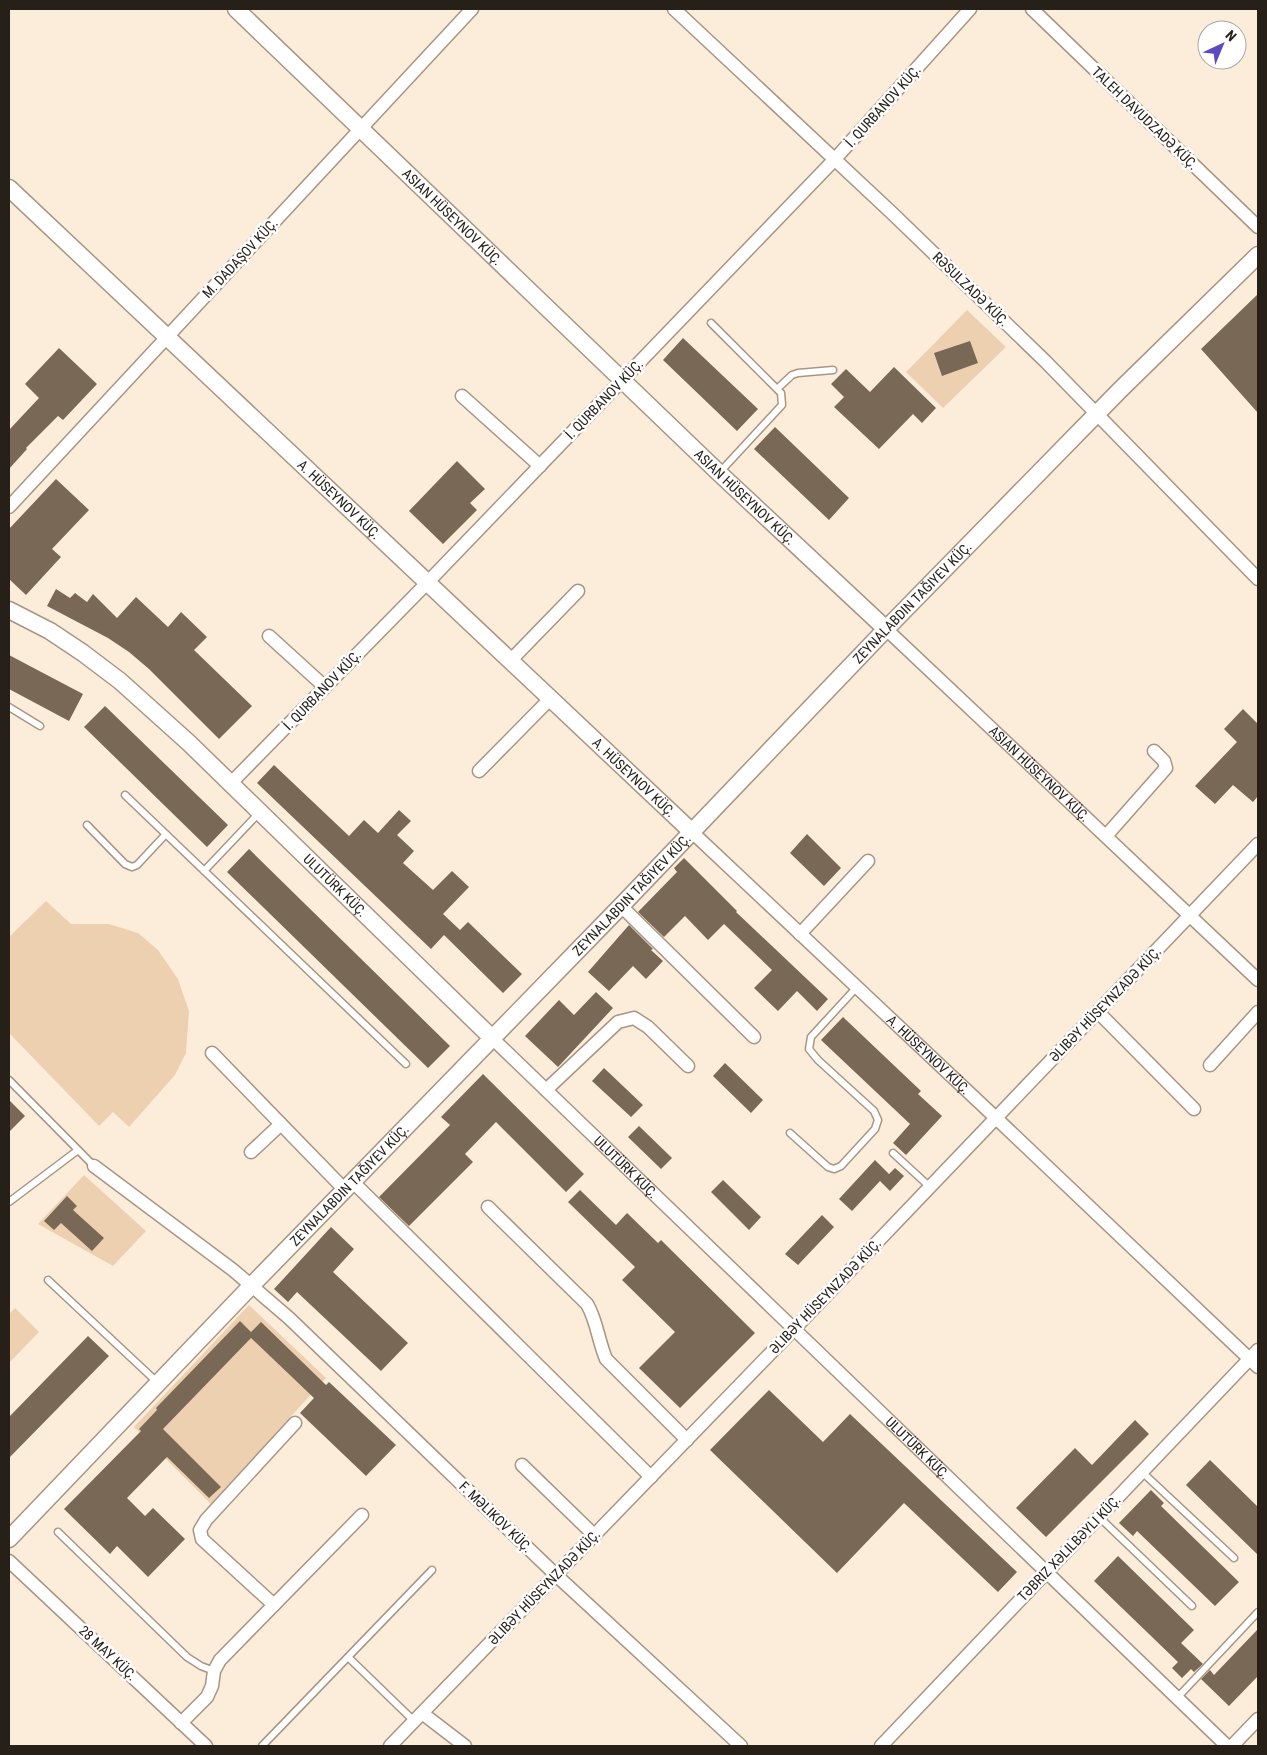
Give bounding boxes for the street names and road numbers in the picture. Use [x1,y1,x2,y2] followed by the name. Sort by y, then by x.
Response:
[842,62,924,150] street label: İ. QURBANOV KÜÇ.
[1089,63,1201,173] street label: TALEH DAVUDZADƏ KÜÇ.
[399,165,506,268] street label: ASIAN HÜSEYNOV KÜÇ.
[199,215,281,301] street label: M. DADAŞOV KÜÇ.
[930,249,1012,329] street label: RƏSULZADƏ KÜÇ.
[562,356,646,442] street label: İ. QURBANOV KÜÇ.
[691,446,799,548] street label: ASIAN HÜSEYNOV KÜÇ.
[294,456,384,542] street label: A. HÜSEYNOV KÜÇ.
[850,539,975,667] street label: ZEYNALABDIN TAĞIYEV KÜÇ.
[280,647,364,733] street label: İ. QURBANOV KÜÇ.
[986,723,1093,825] street label: ASIAN HÜSEYNOV KÜÇ.
[589,734,679,820] street label: A. HÜSEYNOV KÜÇ.
[569,830,694,959] street label: ZEYNALABDIN TAĞIYEV KÜÇ.
[300,851,370,920] street label: ULUTÜRK KÜÇ.
[1046,943,1164,1065] street label: ƏLIBƏY HÜSEYNZADƏ KÜÇ.
[884,1012,974,1098] street label: A. HÜSEYNOV KÜÇ.
[287,1121,412,1249] street label: ZEYNALABDIN TAĞIYEV KÜÇ.
[591,1133,661,1201] street label: ULUTÜRK KÜÇ.
[766,1235,884,1357] street label: ƏLIBƏY HÜSEYNZADƏ KÜÇ.
[882,1414,953,1482] street label: ULUTÜRK KÜÇ.
[456,1478,536,1556] street label: F. MƏLIKOV KÜÇ.
[1014,1492,1124,1604] street label: TƏBRIZ XƏLILBƏYLI KÜÇ.
[485,1526,603,1648] street label: ƏLIBƏY HÜSEYNZADƏ KÜÇ.
[76,1622,140,1684] street label: 28 MAY KÜÇ.

